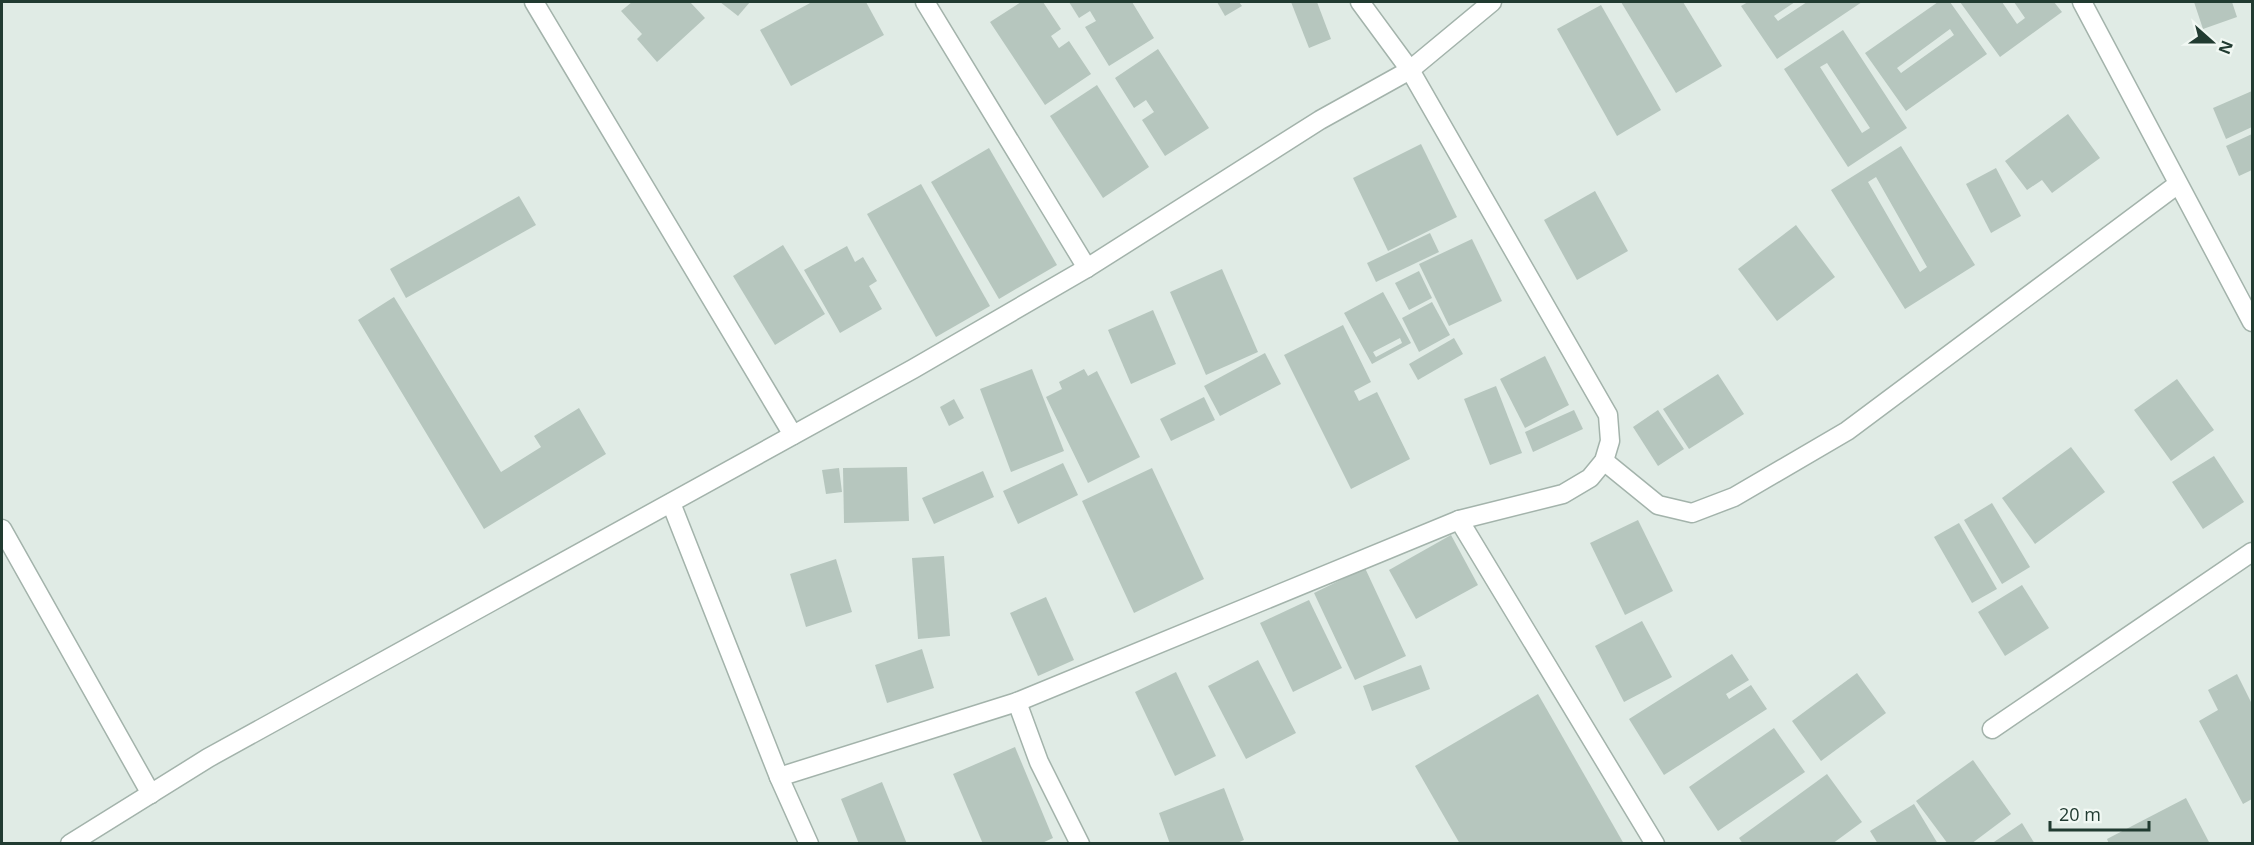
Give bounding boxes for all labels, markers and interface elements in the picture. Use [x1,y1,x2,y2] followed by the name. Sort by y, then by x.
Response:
[2182,12,2242,72] north arrow
[2213,37,2239,57] text: N
[2050,794,2149,832] scale bar
[2059,802,2101,826] text: 20 m

